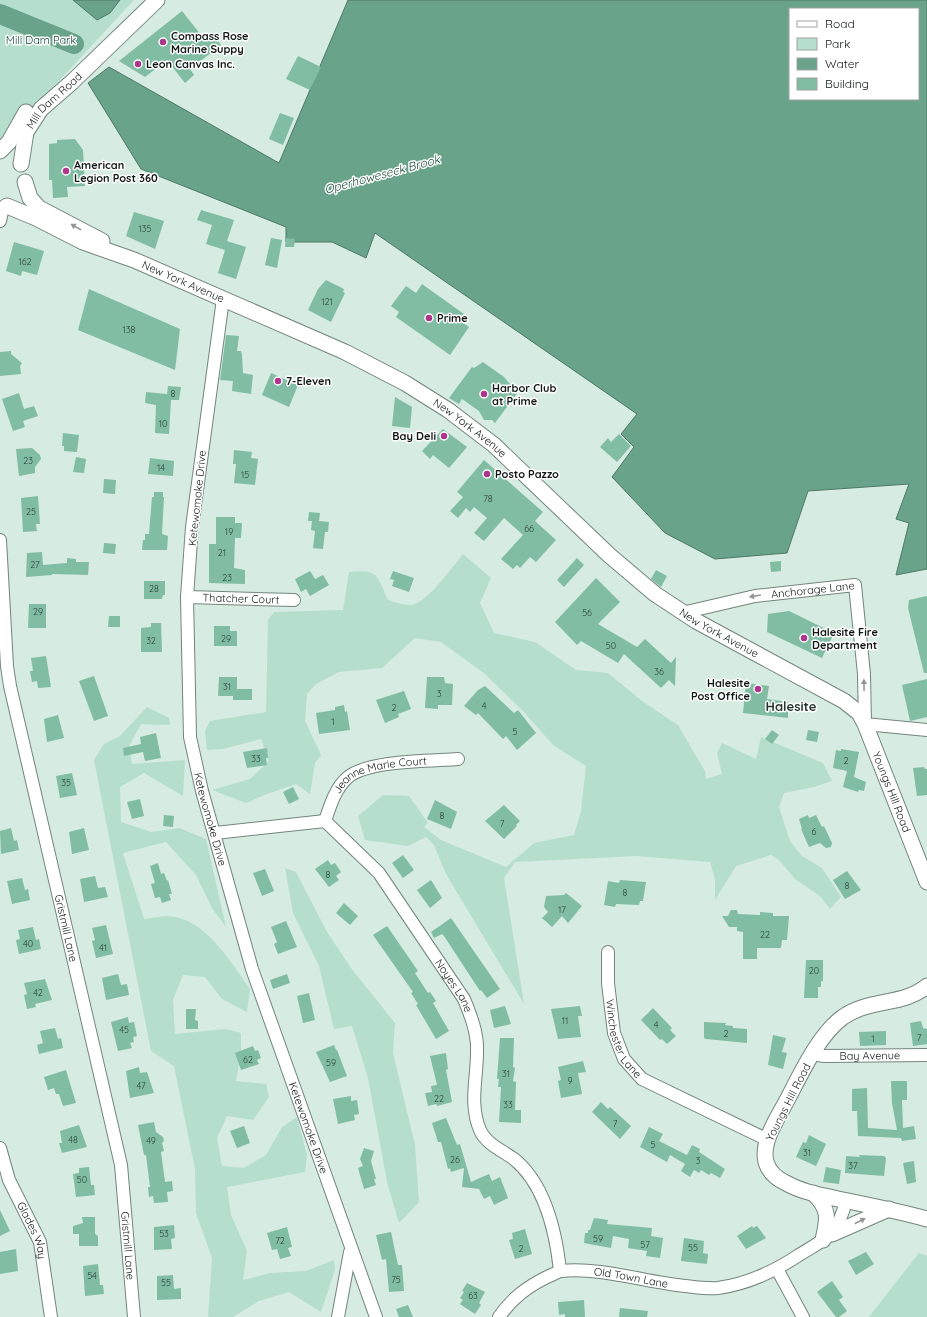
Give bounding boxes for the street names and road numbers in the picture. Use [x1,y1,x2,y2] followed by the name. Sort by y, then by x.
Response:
[23,69,85,131] street label: Mill Dam Road
[140,257,227,306] street label: New York Avenue
[431,396,510,460] street label: New York Avenue
[185,449,209,547] street label: Ketewomoke Drive
[770,578,855,601] street label: Anchorage Lane
[202,590,280,607] street label: Thatcher Court
[677,605,761,661] street label: New York Avenue
[869,749,914,834] street label: Youngs Hill Road
[330,754,427,796] street label: Jeanne Marie Court
[191,771,230,868] street label: Ketewomoke Drive
[52,893,81,963] street label: Gristmill Lane
[432,956,476,1014] street label: Noyes Lane
[603,999,645,1081] street label: Winchester Lane
[839,1048,900,1063] street label: Bay Avenue
[762,1061,814,1143] street label: Youngs Hill Road
[286,1080,331,1175] street label: Ketewomoke Drive
[14,1199,49,1260] street label: Glades Way
[118,1211,138,1280] street label: Gristmill Lane
[593,1264,669,1291] street label: Old Town Lane

